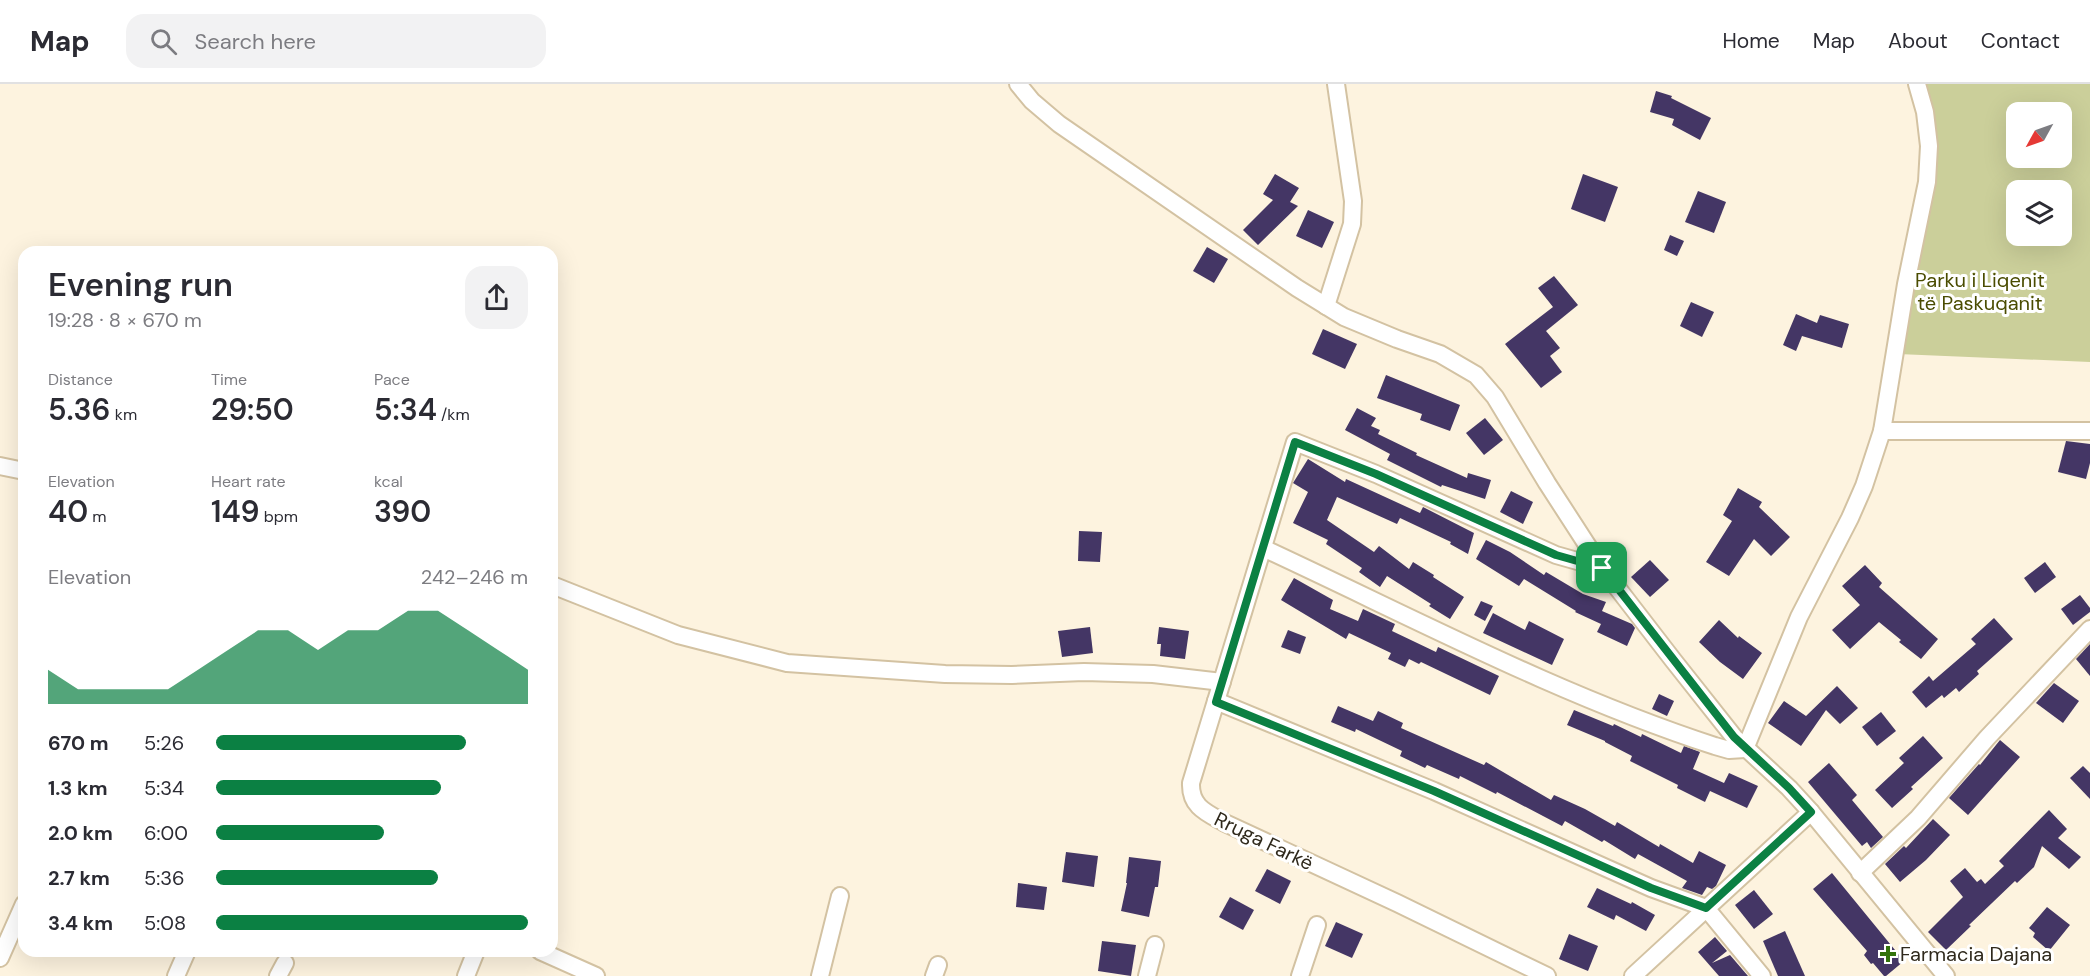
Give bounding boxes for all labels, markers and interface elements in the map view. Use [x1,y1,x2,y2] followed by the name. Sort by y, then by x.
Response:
[126,14,546,68] search box
[30,23,90,60] text: Map
[147,25,180,58] icon: search
[195,27,316,56] text: Search here
[1722,27,1780,55] text: Home
[1813,27,1855,55] text: Map
[1888,27,1948,55] text: About
[1981,27,2060,55] text: Contact
[2006,102,2072,168] north arrow
[2006,102,2072,246] map controls
[2006,180,2072,246] button: layers
[48,263,233,306] text: Evening run
[465,266,528,329] button: share
[1915,267,2045,316] park label: Parku i Liqenit të Paskuqanit
[48,307,202,333] text: 19:28 · 8 × 670 m
[48,369,113,390] text: Distance
[211,369,247,390] text: Time
[374,369,410,390] text: Pace
[48,390,111,429] text: 5.36
[211,390,294,429] text: 29:50
[374,390,437,429] text: 5:34
[111,404,137,425] text: km
[437,404,470,425] text: /km
[48,471,115,492] text: Elevation
[211,471,286,492] text: Heart rate
[374,471,403,492] text: kcal
[48,492,88,531] text: 40
[211,492,260,531] text: 149
[374,492,431,531] text: 390
[88,506,107,527] text: m
[260,506,298,527] text: bpm
[1576,542,1627,593] pin
[1585,551,1618,584] icon: arrive
[48,564,131,590] text: Elevation
[421,564,528,590] text: 242–246 m
[48,730,109,756] text: 670 m
[144,730,184,756] text: 5:26
[48,775,107,801] text: 1.3 km
[144,775,184,801] text: 5:34
[1210,806,1318,876] street label: Rruga Farkë
[48,820,113,846] text: 2.0 km
[144,820,188,846] text: 6:00
[48,865,110,891] text: 2.7 km
[144,865,185,891] text: 5:36
[48,910,113,936] text: 3.4 km
[144,910,186,936] text: 5:08
[1900,941,2052,967] place label: Farmacia Dajana
[1881,947,1895,961] marker: Farmacia Dajana

